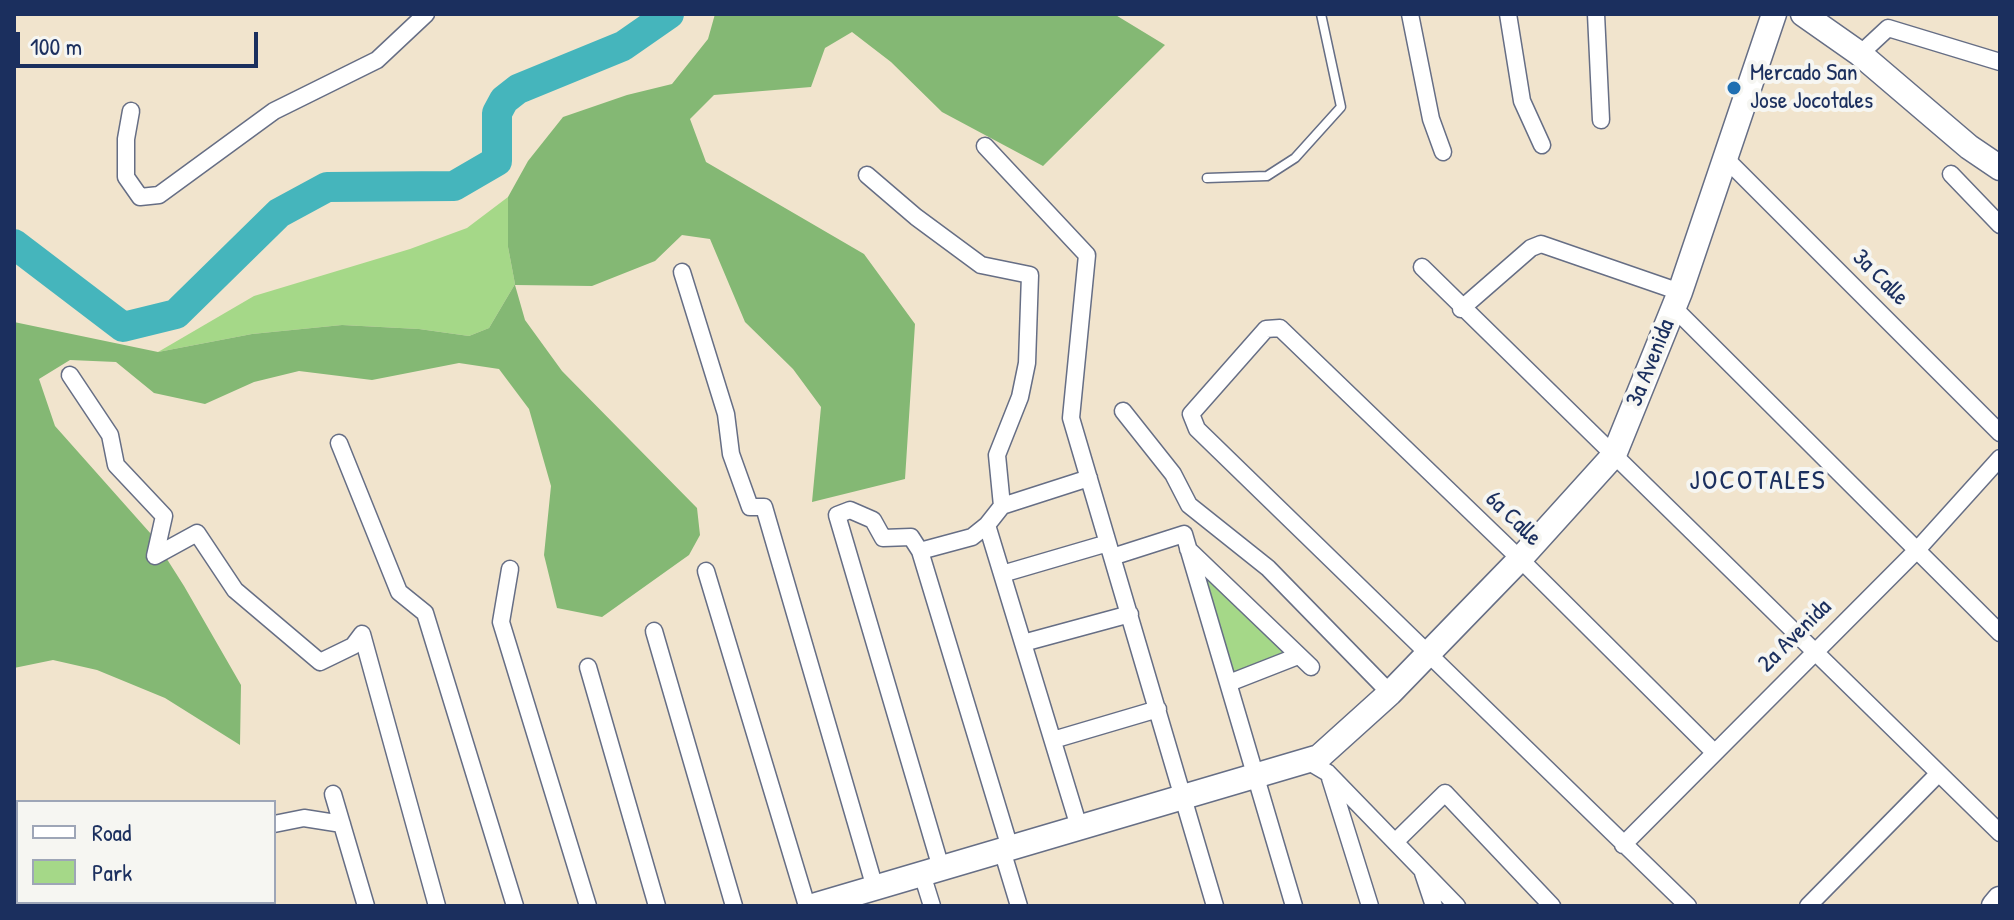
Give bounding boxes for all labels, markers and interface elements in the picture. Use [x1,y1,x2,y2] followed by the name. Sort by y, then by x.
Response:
[20,16,262,66] scale bar
[30,30,82,62] text: 100 m
[1750,60,1873,116] place label: Mercado San Jose Jocotales
[1725,79,1743,97] marker: Mercado San Jose Jocotales
[1846,244,1914,312] street label: 3a Calle
[1621,315,1681,411] street label: 3a Avenida
[1689,465,1827,499] district label: JOCOTALES
[1479,485,1547,553] street label: 6a Calle
[1752,593,1838,679] street label: 2a Avenida
[16,800,276,904] legend
[92,816,131,848] text: Road
[92,856,132,888] text: Park

